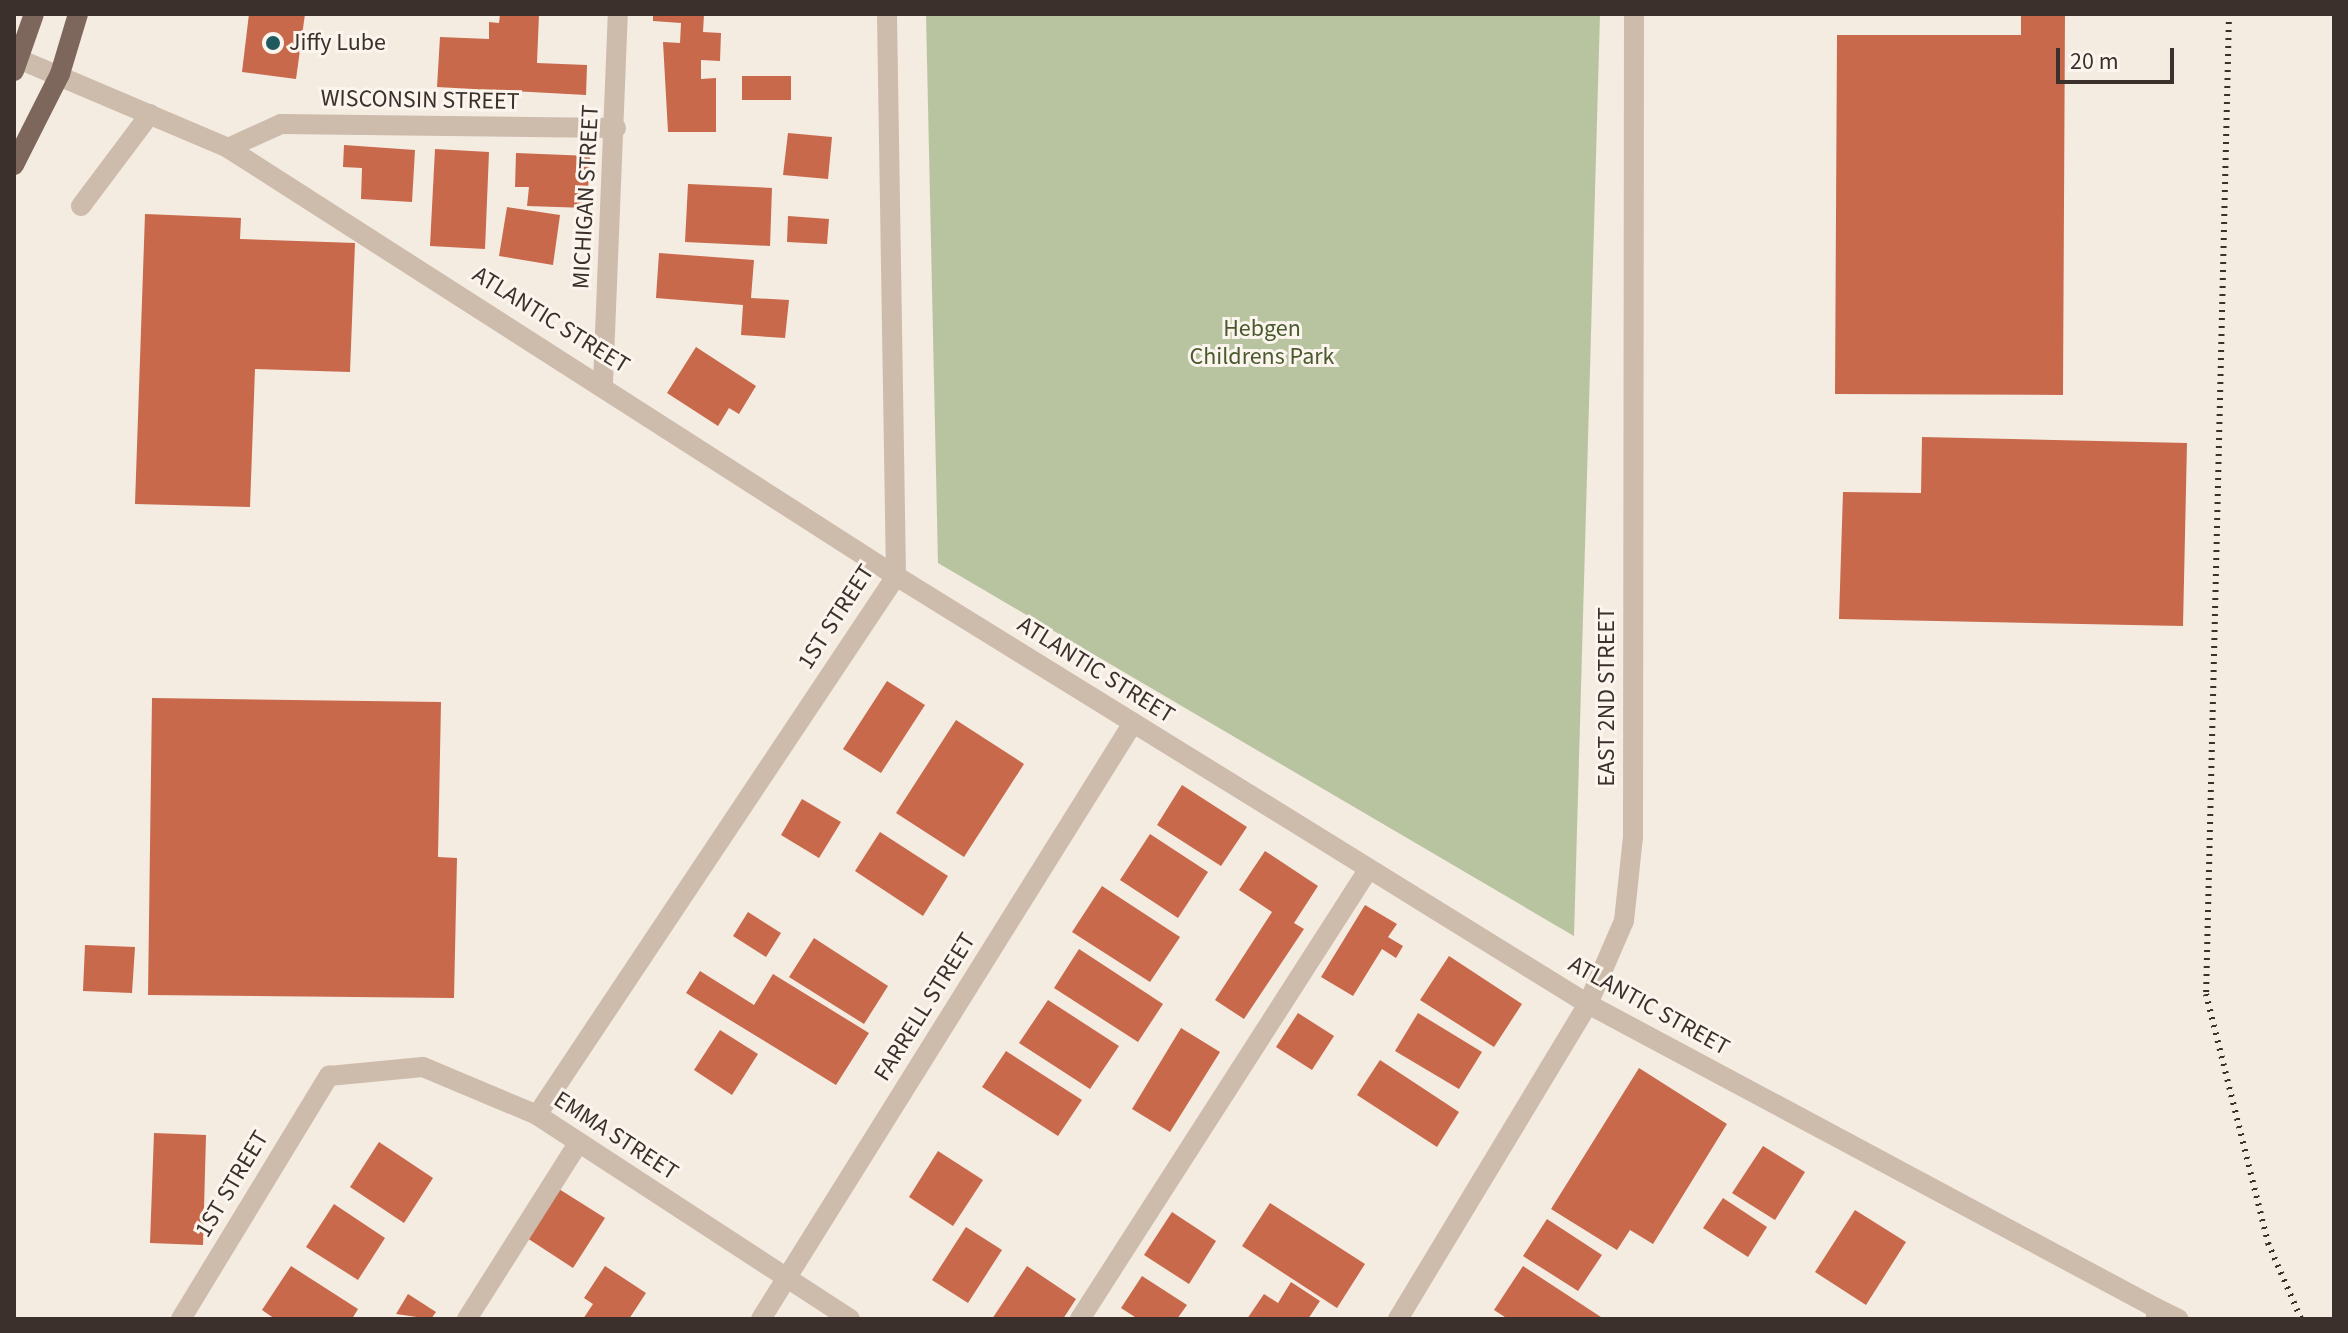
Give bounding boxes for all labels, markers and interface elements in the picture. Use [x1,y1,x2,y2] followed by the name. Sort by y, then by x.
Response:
[289,29,386,57] place label: Jiffy Lube
[2060,32,2178,82] scale bar
[264,34,282,52] marker: Jiffy Lube
[2070,44,2119,79] text: 20 m
[320,84,520,116] street label: WISCONSIN STREET
[567,104,605,290] street label: MICHIGAN STREET
[467,260,635,380] street label: ATLANTIC STREET
[1190,315,1334,371] park label: Hebgen Childrens Park
[792,559,880,675] street label: 1ST STREET
[1593,607,1621,787] street label: EAST 2ND STREET
[1012,610,1180,730] street label: ATLANTIC STREET
[868,928,982,1086] street label: FARRELL STREET
[1563,950,1735,1062] street label: ATLANTIC STREET
[548,1085,684,1187] street label: EMMA STREET
[189,1126,275,1242] street label: 1ST STREET

